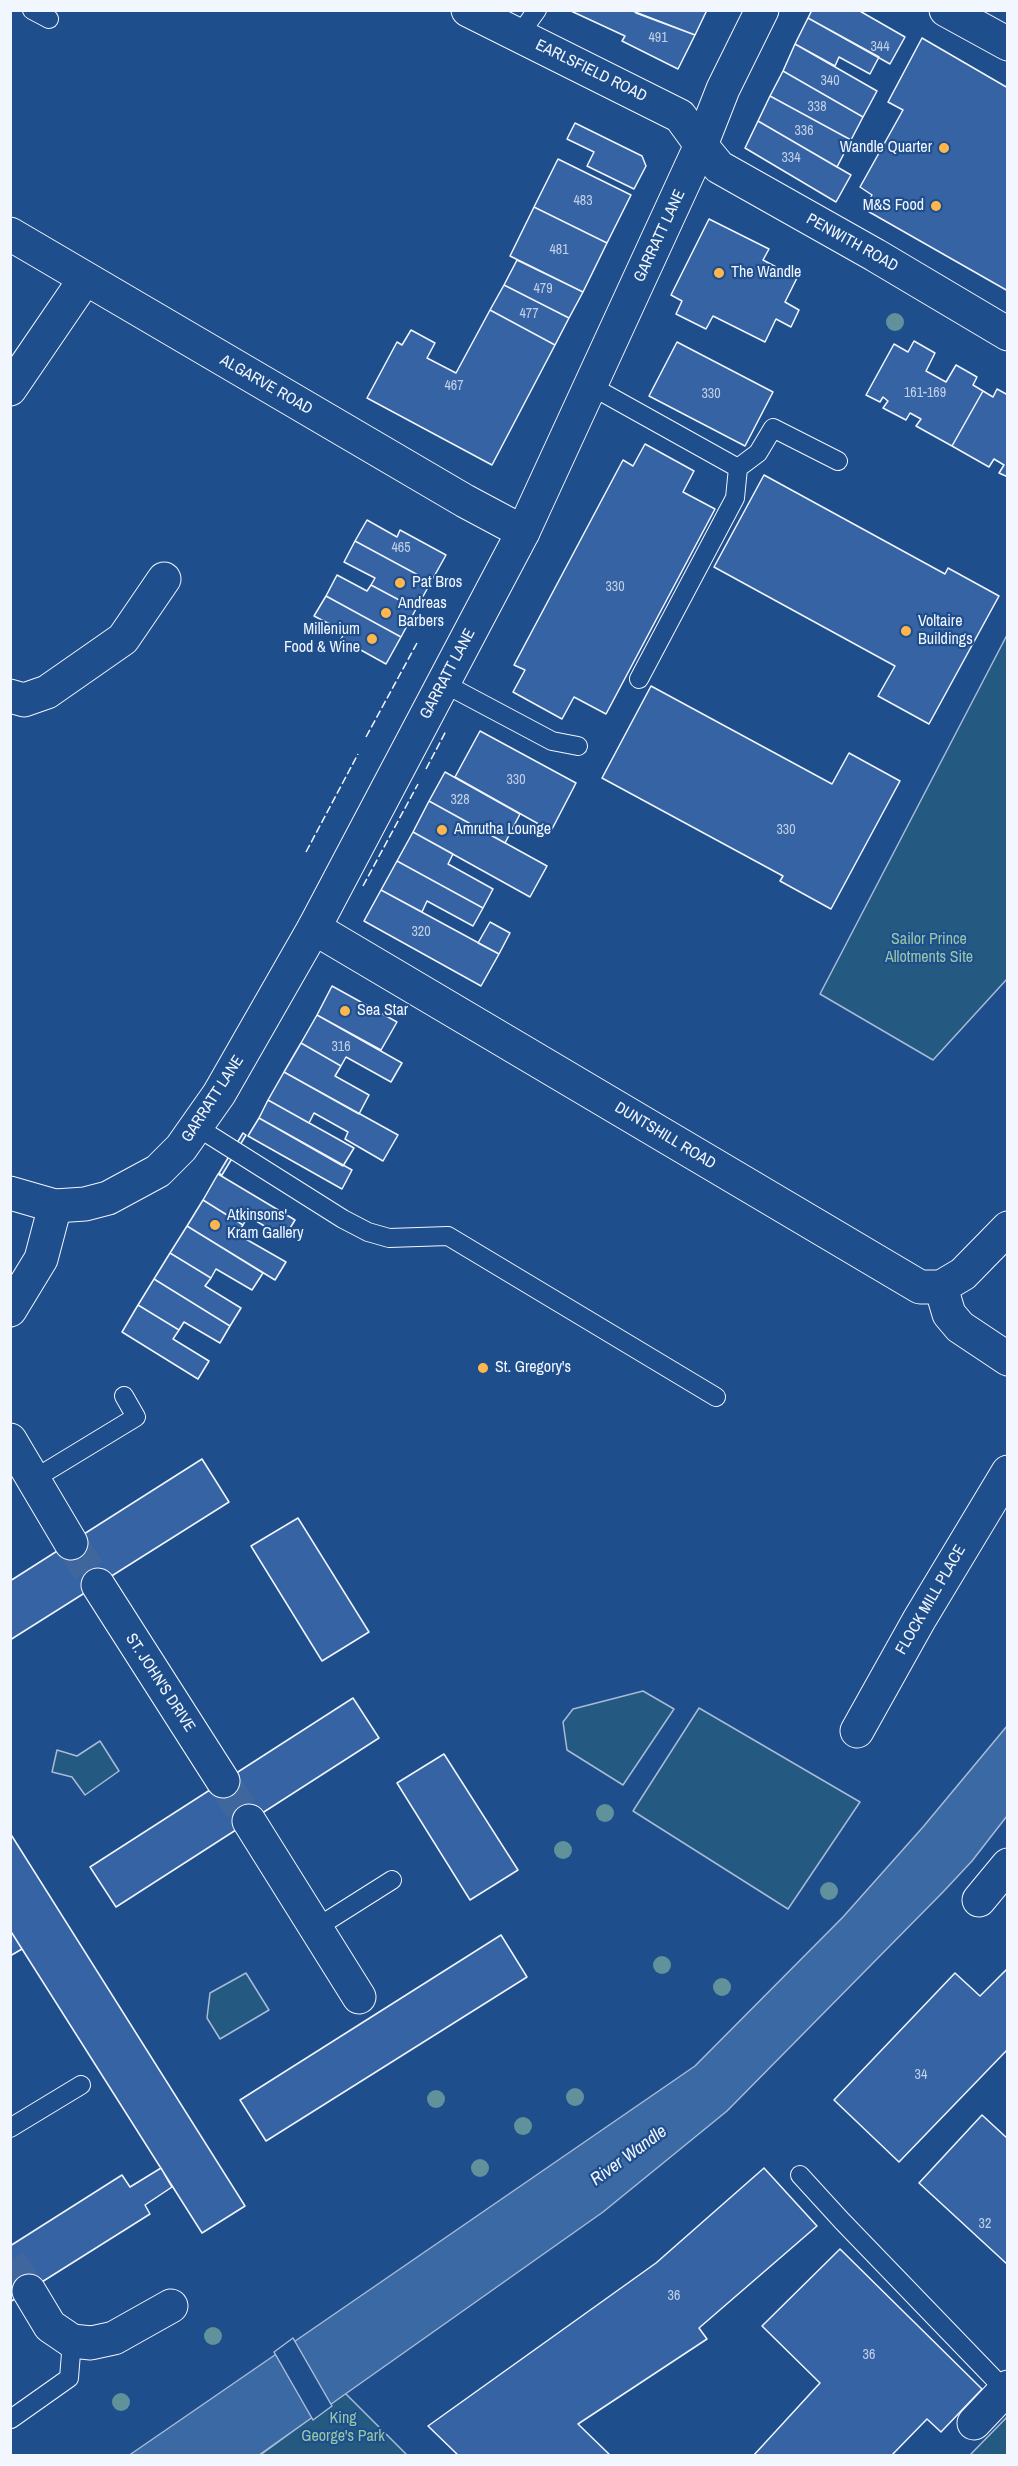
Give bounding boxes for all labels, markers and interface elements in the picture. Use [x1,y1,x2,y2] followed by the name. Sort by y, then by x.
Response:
[648,30,668,46] house number: 491
[532,36,650,106] street label: EARLSFIELD ROAD
[870,39,890,55] house number: 344
[820,73,840,89] house number: 340
[807,99,827,115] house number: 338
[794,123,814,139] house number: 336
[840,138,932,158] place label: Wandle Quarter
[937,141,951,155] marker: Wandle Quarter
[781,150,801,166] house number: 334
[630,187,690,285] street label: GARRATT LANE
[573,193,593,209] house number: 483
[863,196,924,216] place label: M&S Food
[929,199,943,213] marker: M&S Food
[803,210,901,276] street label: PENWITH ROAD
[549,242,569,258] house number: 481
[731,263,801,283] place label: The Wandle
[712,266,726,280] marker: The Wandle
[533,281,553,297] house number: 479
[519,306,539,322] house number: 477
[216,351,316,419] street label: ALGARVE ROAD
[444,378,464,394] house number: 467
[904,385,946,401] house number: 161-169
[701,386,721,402] house number: 330
[391,540,411,556] house number: 465
[412,573,462,593] place label: Pat Bros
[393,576,407,590] marker: Pat Bros
[605,579,625,595] house number: 330
[398,594,447,632] place label: Andreas Barbers
[379,606,393,620] marker: Andreas Barbers
[918,612,973,650] place label: Voltaire Buildings
[284,620,360,658] place label: Millenium Food & Wine
[899,624,913,638] marker: Voltaire Buildings
[416,626,480,722] street label: GARRATT LANE
[365,632,379,646] marker: Millenium Food & Wine
[506,772,526,788] house number: 330
[450,792,470,808] house number: 328
[454,820,551,840] place label: Amrutha Lounge
[776,822,796,838] house number: 330
[435,823,449,837] marker: Amrutha Lounge
[411,924,431,940] house number: 320
[885,930,973,968] park label: Sailor Prince Allotments Site
[357,1001,408,1021] place label: Sea Star
[338,1004,352,1018] marker: Sea Star
[331,1039,351,1055] house number: 316
[178,1052,248,1146] street label: GARRATT LANE
[611,1098,719,1174] street label: DUNTSHILL ROAD
[227,1206,304,1244] place label: Atkinsons' Kram Gallery
[208,1218,222,1232] marker: Atkinsons' Kram Gallery
[495,1358,571,1378] place label: St. Gregory's
[476,1361,490,1375] marker: St. Gregory's
[892,1542,970,1658] street label: FLOCK MILL PLACE
[121,1630,199,1736] street label: ST. JOHN'S DRIVE
[915,2067,927,2083] house number: 34
[587,2121,671,2191] water label: River Wandle
[979,2216,991,2232] house number: 32
[668,2288,680,2304] house number: 36
[863,2347,875,2363] house number: 36
[301,2409,385,2447] park label: King George's Park

